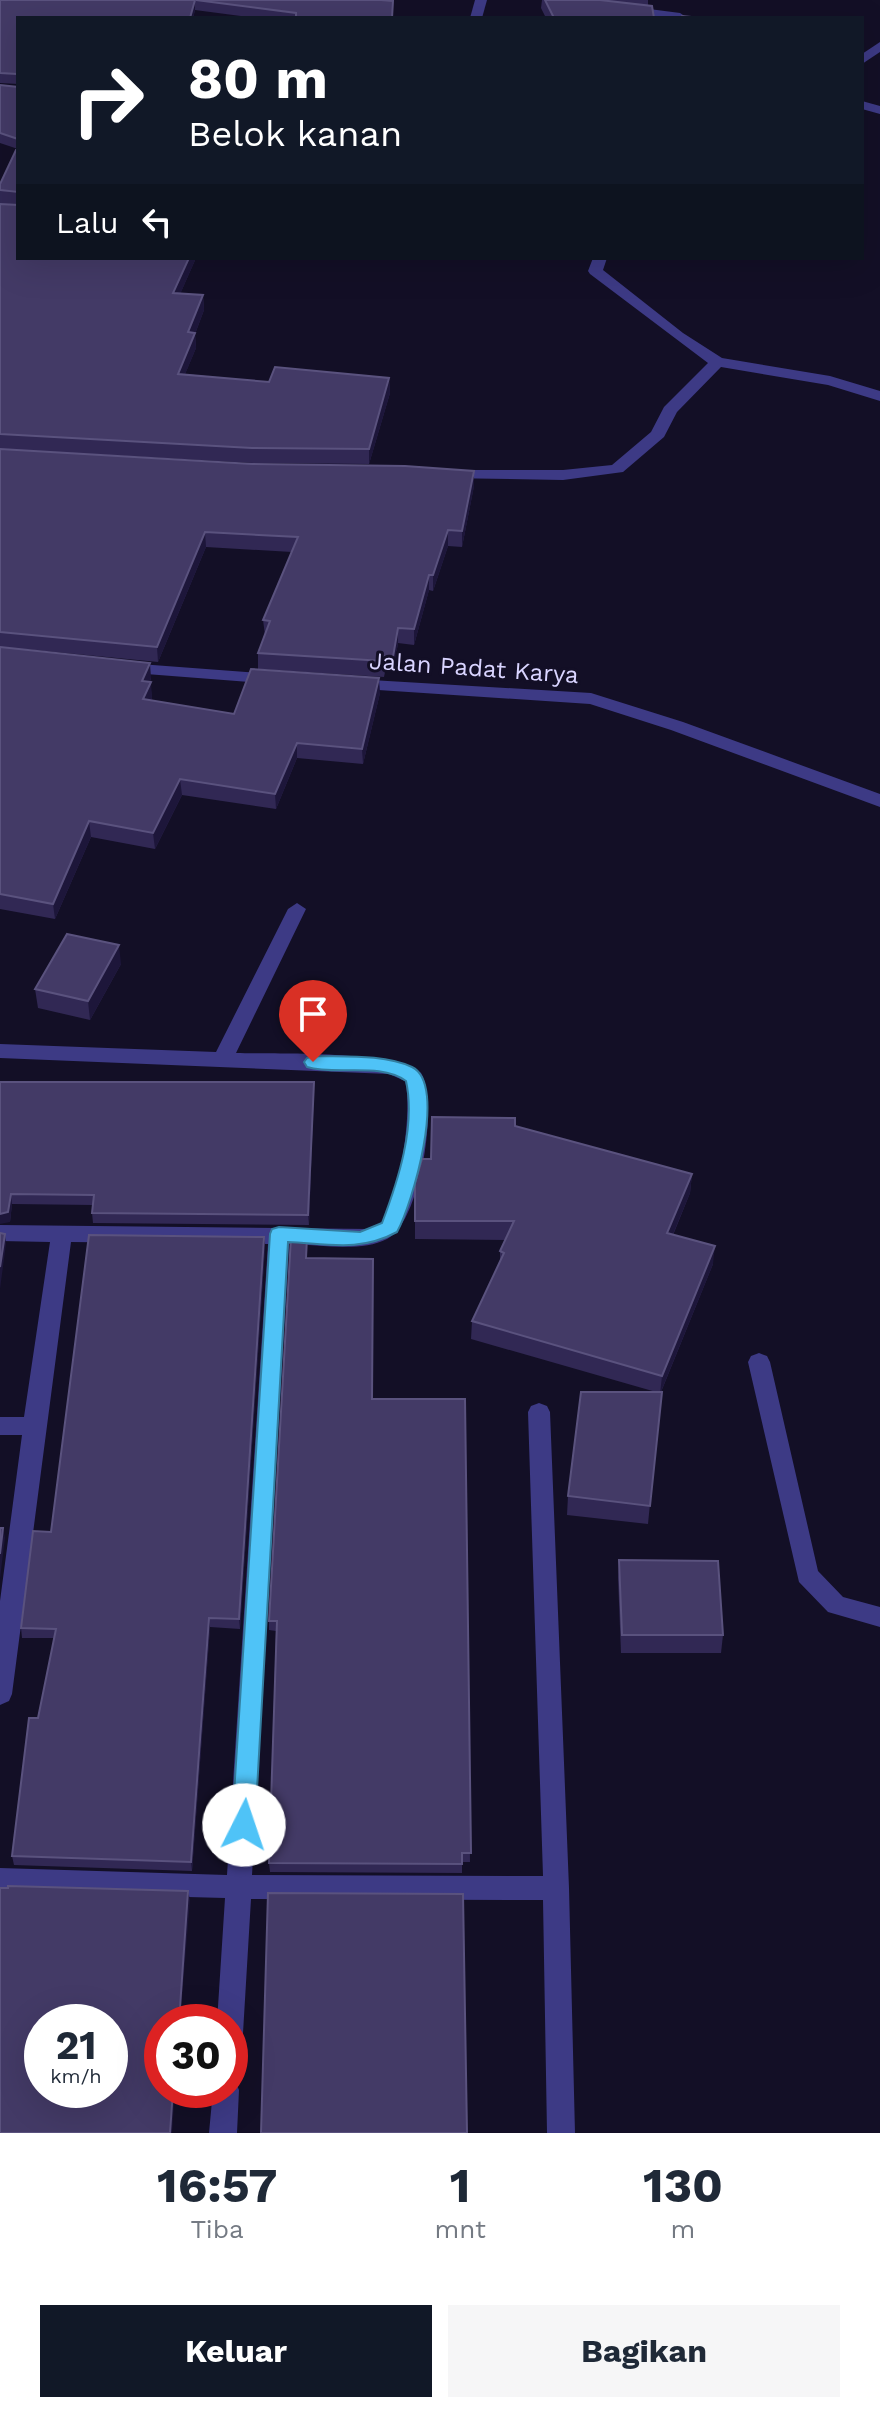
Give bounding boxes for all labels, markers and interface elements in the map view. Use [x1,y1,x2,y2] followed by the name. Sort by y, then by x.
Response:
[188,46,328,112] text: 80 m
[56,48,160,152] icon: right
[188,113,402,155] text: Belok kanan
[135,200,179,244] icon: left
[56,205,119,240] text: Lalu
[368,647,580,689] street label: Jalan Padat Karya
[279,980,347,1062] pin
[291,992,335,1036] icon: arrive
[202,1783,286,1867] position arrow
[144,2004,248,2108] speed limit sign: 30
[55,2022,97,2069] text: 21
[50,2064,102,2088] text: km/h
[157,2157,277,2214] text: 16:57
[450,2157,471,2214] text: 1
[643,2157,723,2214] text: 130
[191,2214,244,2244] text: Tiba
[434,2214,486,2244] text: mnt
[671,2214,695,2244] text: m
[40,2305,432,2397] button: Keluar
[448,2305,840,2397] button: Bagikan

